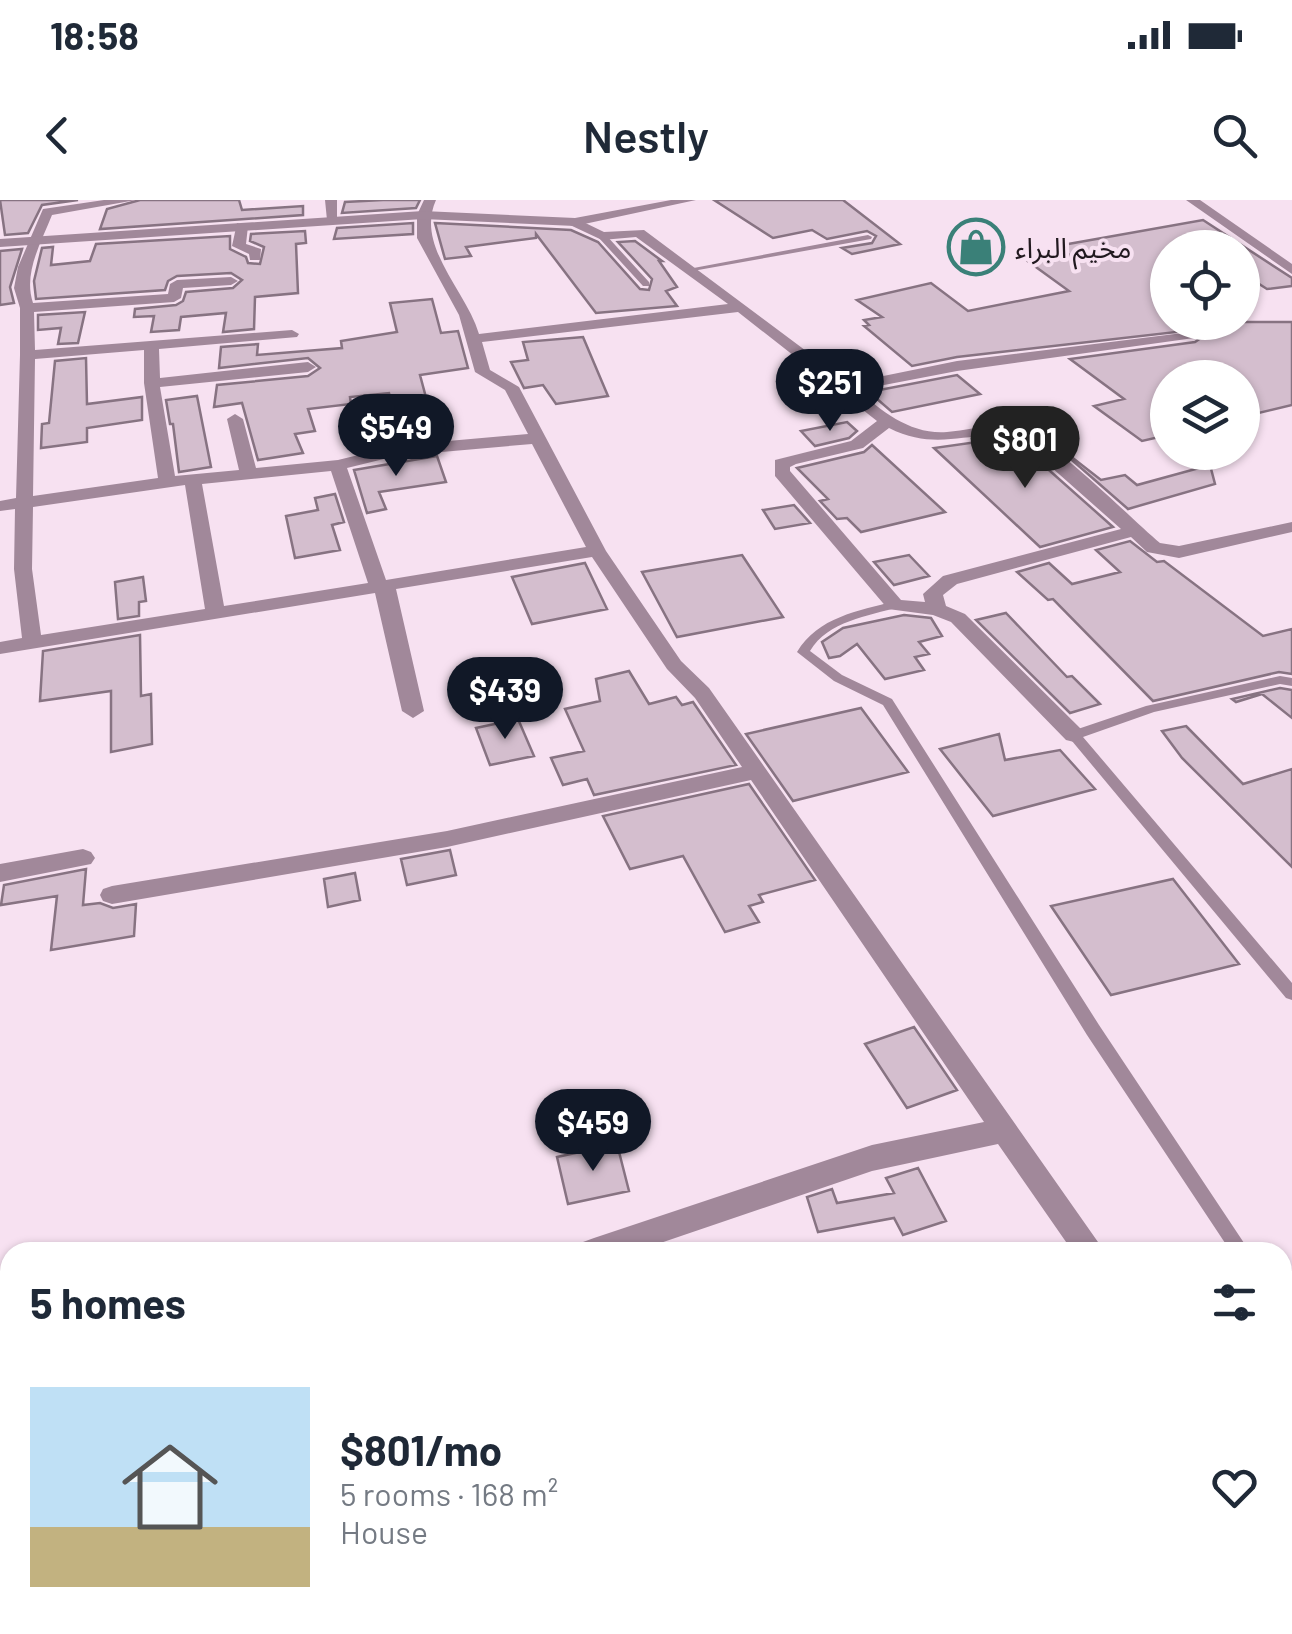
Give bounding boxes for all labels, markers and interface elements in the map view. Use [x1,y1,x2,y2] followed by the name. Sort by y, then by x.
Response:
[50,12,139,58] text: 18:58
[30,108,85,163] icon: back
[583,108,709,162] text: Nestly
[1207,108,1262,163] icon: search
[946,217,1006,277] shop icon: مخيم البراء
[1015,230,1131,270] place label: مخيم البراء
[1150,230,1260,470] map controls
[1150,230,1260,340] button: locate
[771,349,889,434] pin: $251
[1150,360,1260,470] button: layers
[798,362,862,400] text: $251
[337,394,455,479] pin: $549
[966,406,1084,491] pin: $801
[360,407,432,445] text: $549
[993,419,1057,457] text: $801
[446,657,564,742] pin: $439
[469,670,541,708] text: $439
[534,1089,652,1174] pin: $459
[557,1102,629,1140] text: $459
[1207,1275,1262,1330] icon: filters
[30,1277,186,1327] text: 5 homes
[340,1424,502,1474] text: $801/mo
[110,1427,230,1547] icon: home
[1207,1460,1262,1515] icon: heart
[340,1474,558,1512] text: 5 rooms · 168 m²
[340,1512,428,1550] text: House

